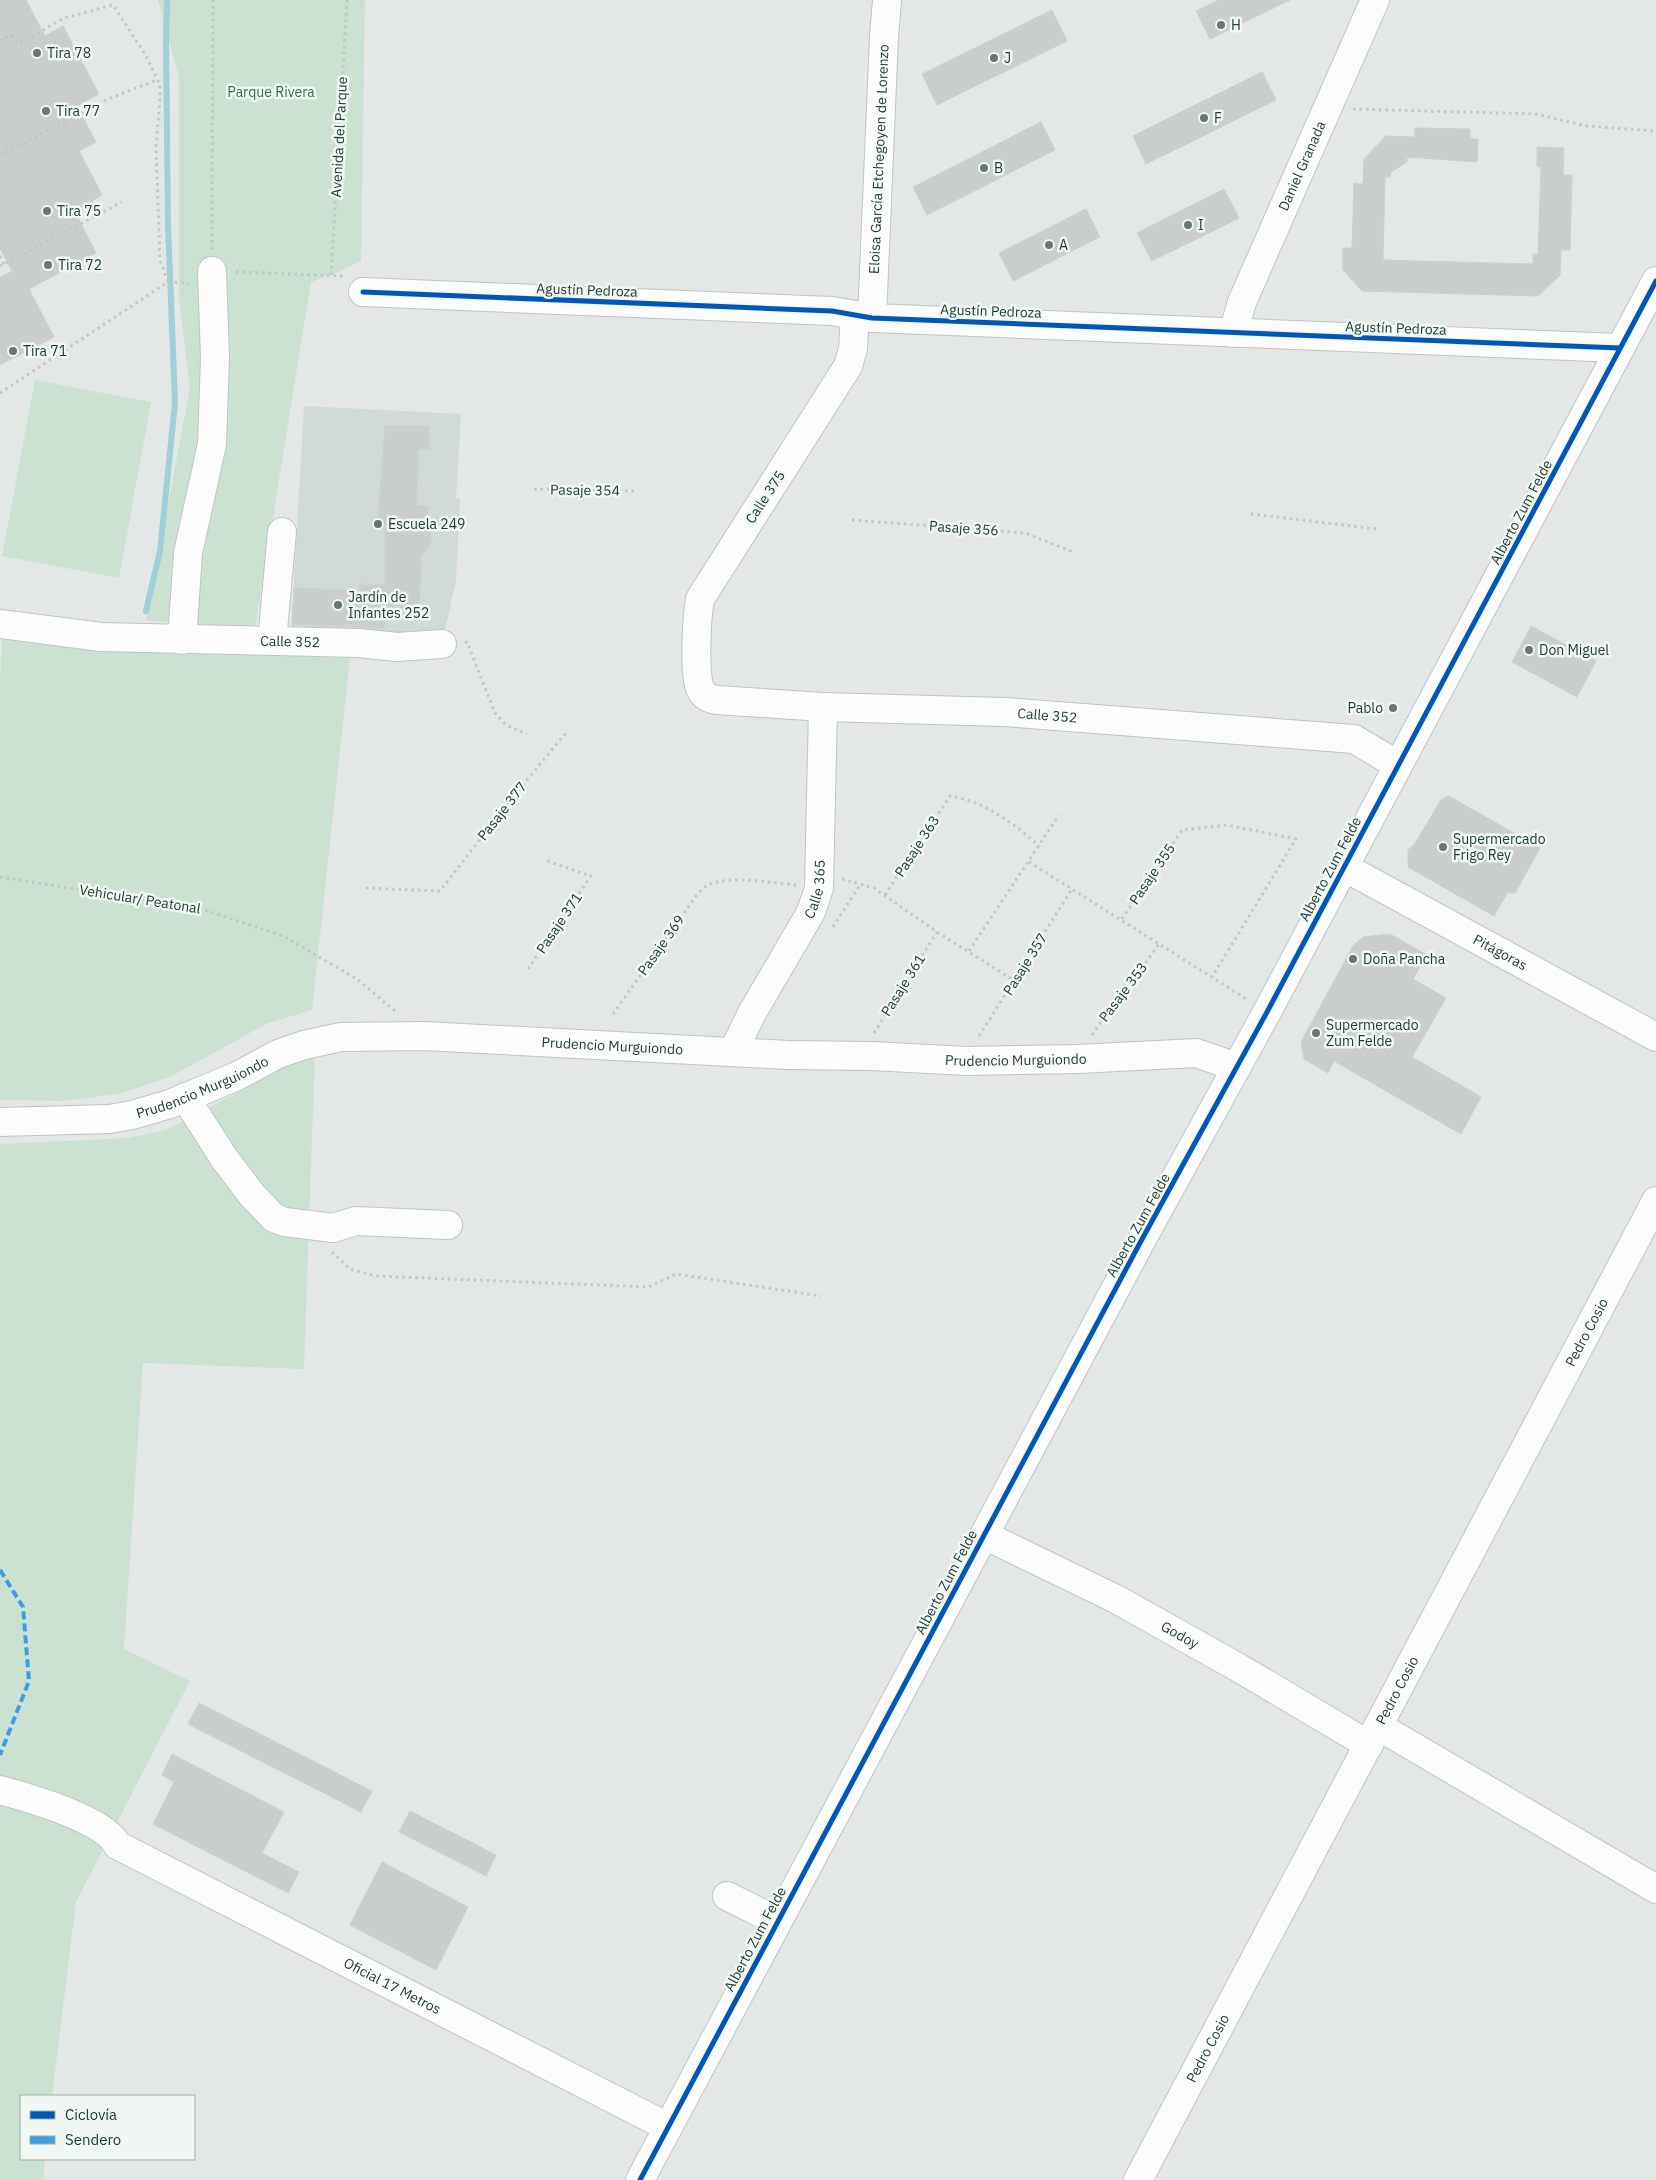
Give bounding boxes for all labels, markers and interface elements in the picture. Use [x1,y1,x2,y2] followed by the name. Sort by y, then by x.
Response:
[1231,16,1241,34] place label: H
[1215,19,1227,31] marker: H
[47,44,91,62] place label: Tira 78
[865,44,893,274] street label: Eloisa García Etchegoyen de Lorenzo
[31,47,43,59] marker: Tira 78
[1004,49,1011,67] place label: J
[988,52,1000,64] marker: J
[327,76,351,198] street label: Avenida del Parque
[227,83,315,101] park label: Parque Rivera
[56,102,100,120] place label: Tira 77
[40,105,52,117] marker: Tira 77
[1214,109,1222,127] place label: F
[1198,112,1210,124] marker: F
[1274,118,1330,214] street label: Daniel Granada
[994,159,1003,177] place label: B
[978,162,990,174] marker: B
[57,202,101,220] place label: Tira 75
[41,205,53,217] marker: Tira 75
[1198,216,1204,234] place label: I
[1182,219,1194,231] marker: I
[1059,236,1068,254] place label: A
[1043,239,1055,251] marker: A
[58,256,102,274] place label: Tira 72
[42,259,54,271] marker: Tira 72
[536,279,639,301] street label: Agustín Pedroza
[940,300,1043,322] street label: Agustín Pedroza
[1345,317,1448,339] street label: Agustín Pedroza
[23,342,67,360] place label: Tira 71
[7,345,19,357] marker: Tira 71
[1486,456,1556,567] street label: Alberto Zum Felde
[741,467,789,527] street label: Calle 375
[550,480,620,500] street label: Pasaje 354
[388,515,465,533] place label: Escuela 249
[929,517,999,539] street label: Pasaje 356
[372,518,384,530] marker: Escuela 249
[348,588,429,622] place label: Jardín de Infantes 252
[332,599,344,611] marker: Jardín de Infantes 252
[260,632,320,651] street label: Calle 352
[1539,641,1609,659] place label: Don Miguel
[1523,644,1535,656] marker: Don Miguel
[1347,699,1383,717] place label: Pablo
[1387,702,1399,714] marker: Pablo
[1017,704,1078,727] street label: Calle 352
[473,778,531,844] street label: Pasaje 377
[890,812,944,880] street label: Pasaje 363
[1295,813,1365,924] street label: Alberto Zum Felde
[1453,830,1546,864] place label: Supermercado Frigo Rey
[1125,840,1179,908] street label: Pasaje 355
[1437,841,1449,853] marker: Supermercado Frigo Rey
[800,859,829,922] street label: Calle 365
[78,881,202,917] street label: Vehicular/ Peatonal
[532,889,586,957] street label: Pasaje 371
[634,911,688,979] street label: Pasaje 369
[999,930,1051,998] street label: Pasaje 357
[1470,930,1531,974] street label: Pitágoras
[1363,950,1446,968] place label: Doña Pancha
[877,951,929,1019] street label: Pasaje 361
[1347,953,1359,965] marker: Doña Pancha
[1095,959,1151,1025] street label: Pasaje 353
[1326,1016,1419,1050] place label: Supermercado Zum Felde
[1310,1027,1322,1039] marker: Supermercado Zum Felde
[541,1033,684,1059] street label: Prudencio Murguiondo
[945,1050,1087,1070] street label: Prudencio Murguiondo
[134,1052,272,1122] street label: Prudencio Murguiondo
[1102,1170,1174,1280] street label: Alberto Zum Felde
[1561,1295,1612,1370] street label: Pedro Cosio
[911,1526,981,1637] street label: Alberto Zum Felde
[1158,1617,1202,1653] street label: Godoy
[1372,1653,1423,1728] street label: Pedro Cosio
[720,1883,790,1994] street label: Alberto Zum Felde
[341,1954,444,2018] street label: Oficial 17 Metros
[1182,2011,1233,2086] street label: Pedro Cosio
[20,2095,195,2160] legend
[65,2105,117,2124] text: Ciclovía
[65,2130,121,2149] text: Sendero

